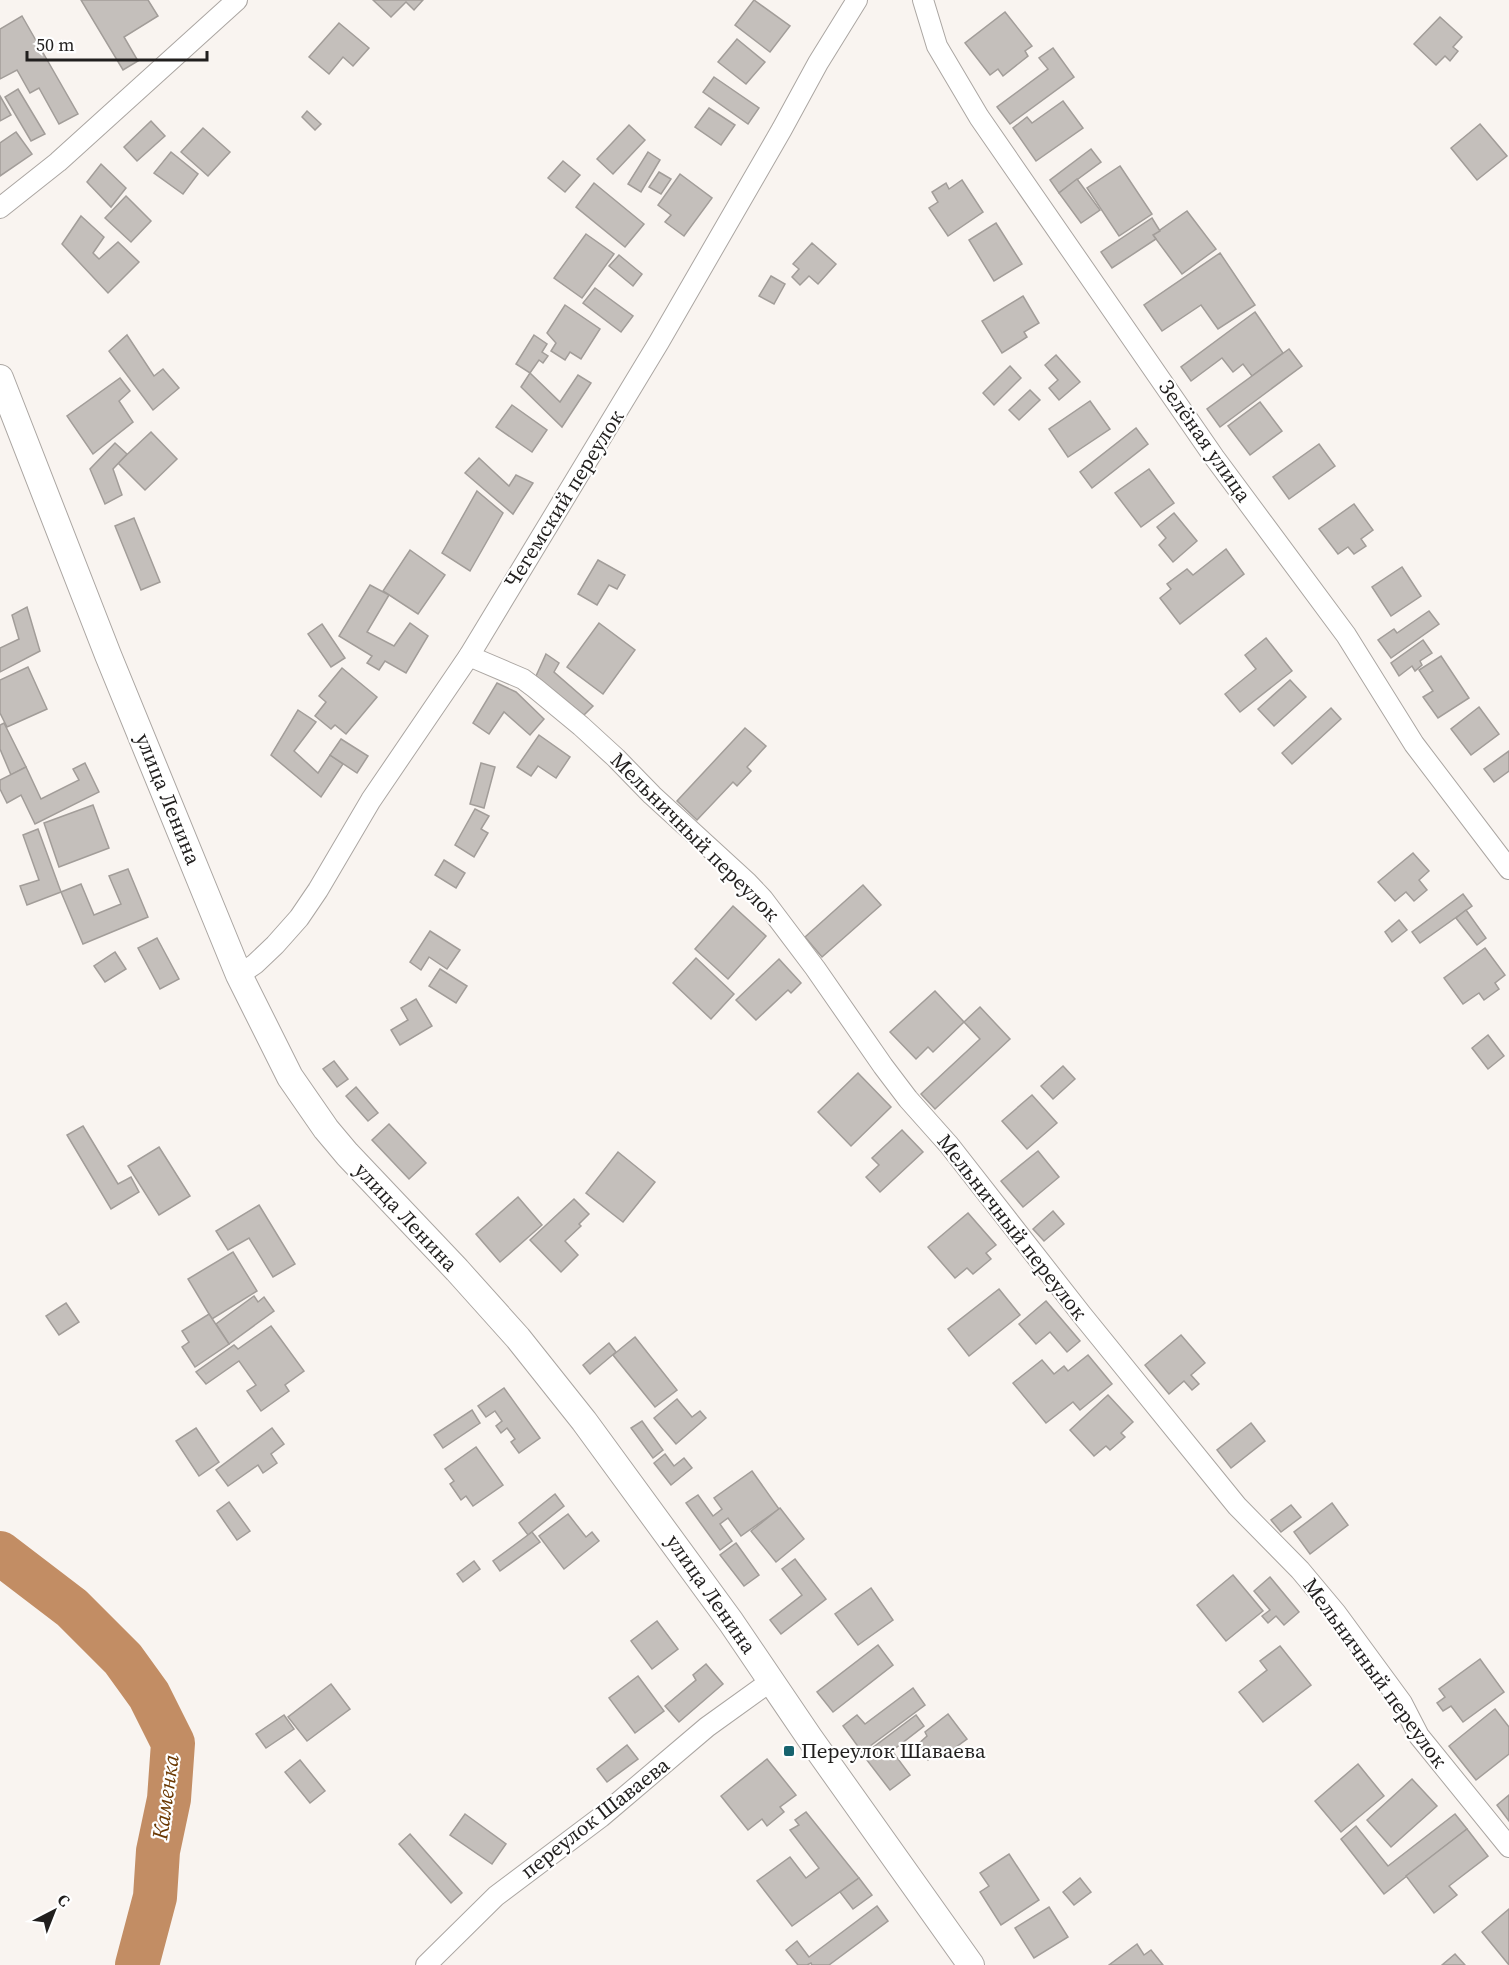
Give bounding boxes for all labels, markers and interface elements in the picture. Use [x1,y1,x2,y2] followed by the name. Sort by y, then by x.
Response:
[27,24,207,62] scale bar
[36,32,74,57] text: 50 m
[1152,374,1259,508] street label: Зелёная улица
[497,404,630,593] street label: Чегемский переулок
[129,729,208,869] street label: улица Ленина
[604,746,787,928] street label: Мельничный переулок
[931,1128,1094,1326] street label: Мельничный переулок
[348,1156,465,1278] street label: улица Ленина
[659,1528,764,1659] street label: улица Ленина
[1297,1572,1454,1774] street label: Мельничный переулок
[801,1736,986,1765] place label: Переулок Шаваева
[782,1744,796,1758] marker: Переулок Шаваева
[514,1750,675,1885] street label: переулок Шаваева
[144,1752,186,1842] water label: Каменка
[24,1881,84,1941] north arrow
[53,1888,75,1911] text: С

